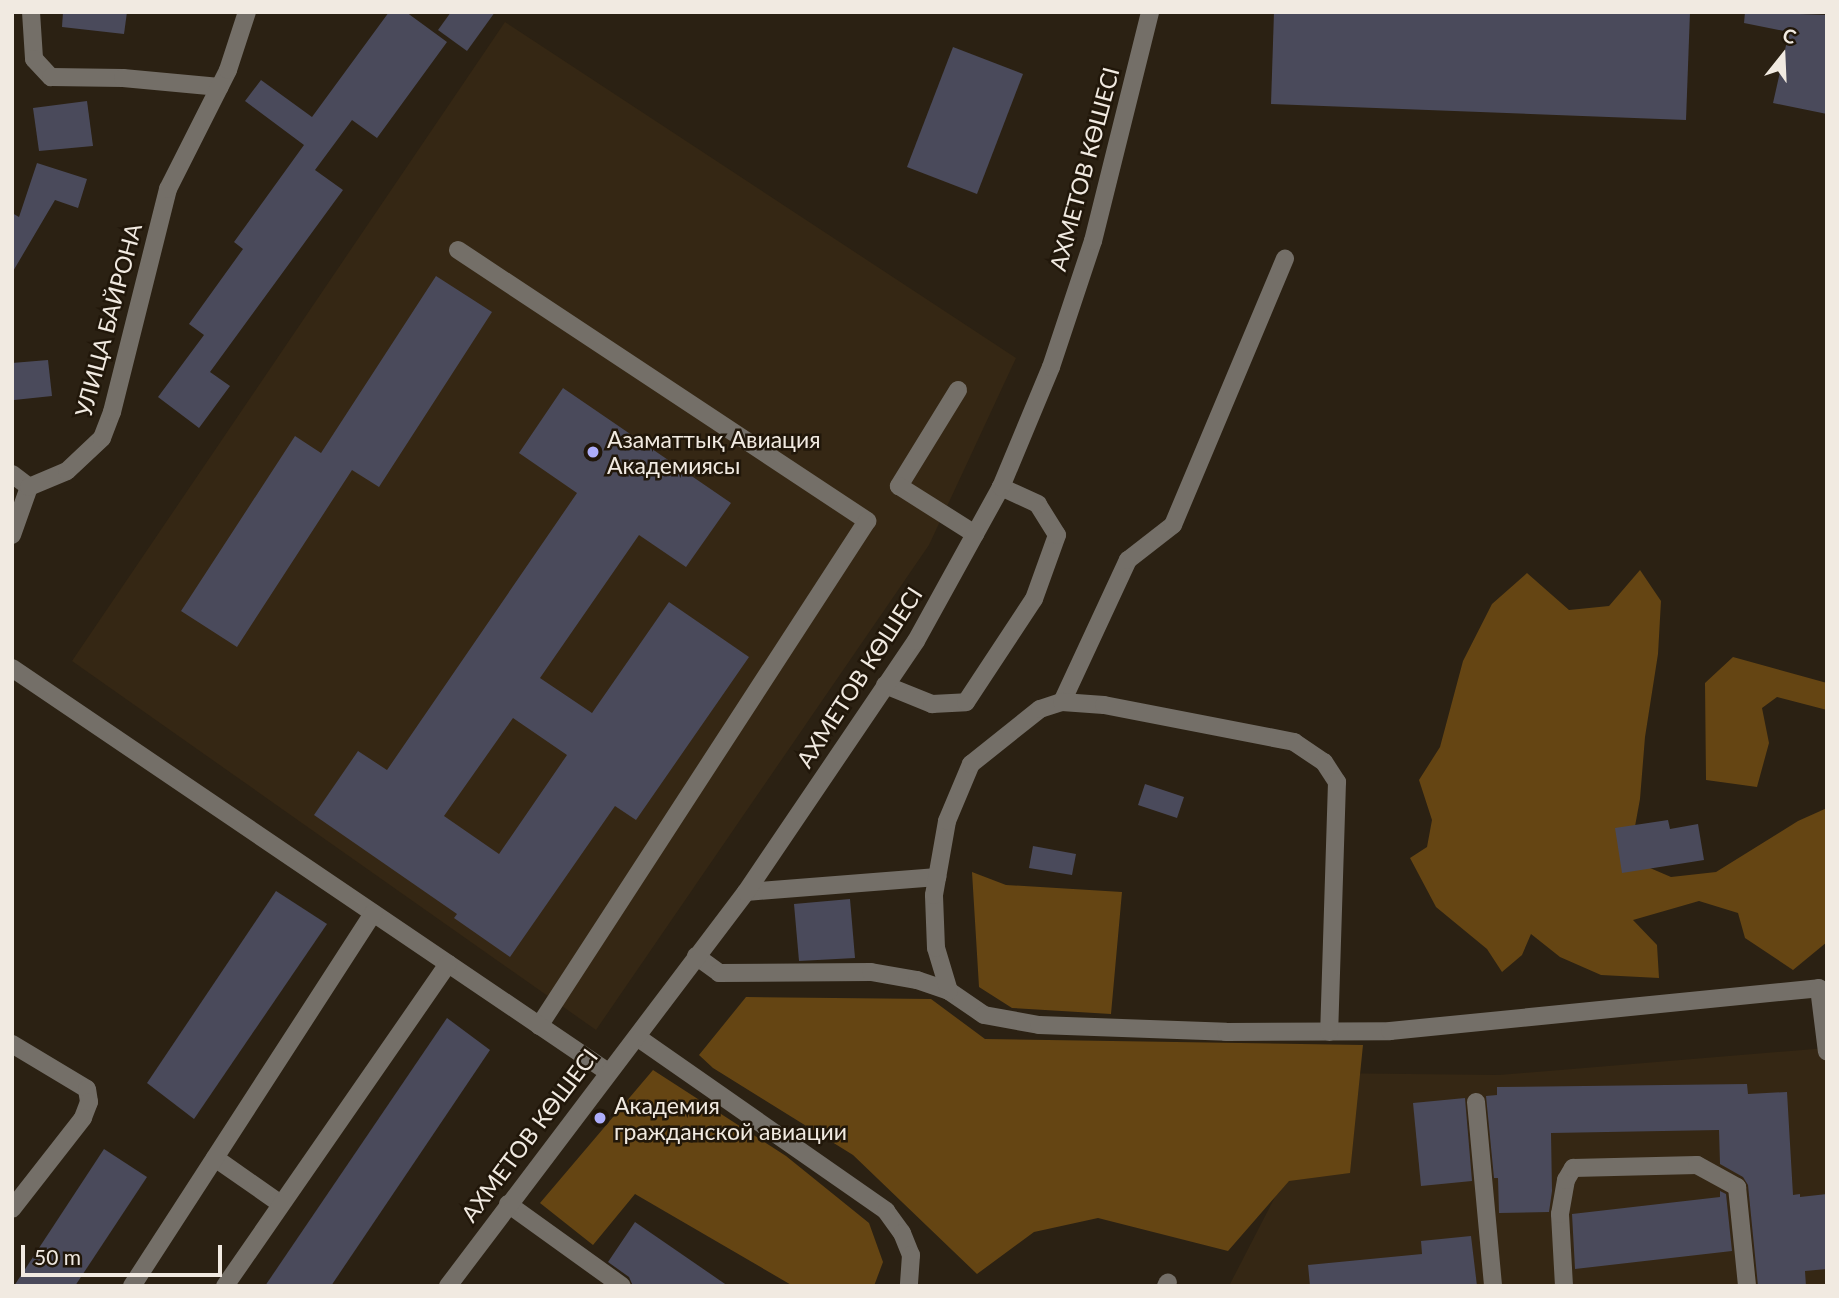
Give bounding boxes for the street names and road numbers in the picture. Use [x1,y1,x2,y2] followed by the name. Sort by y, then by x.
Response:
[1044,64,1124,274] street label: АХМЕТОВ КӨШЕСІ
[69,220,147,420] street label: УЛИЦА БАЙРОНА
[790,582,928,772] street label: АХМЕТОВ КӨШЕСІ
[455,1043,603,1227] street label: АХМЕТОВ КӨШЕСІ

